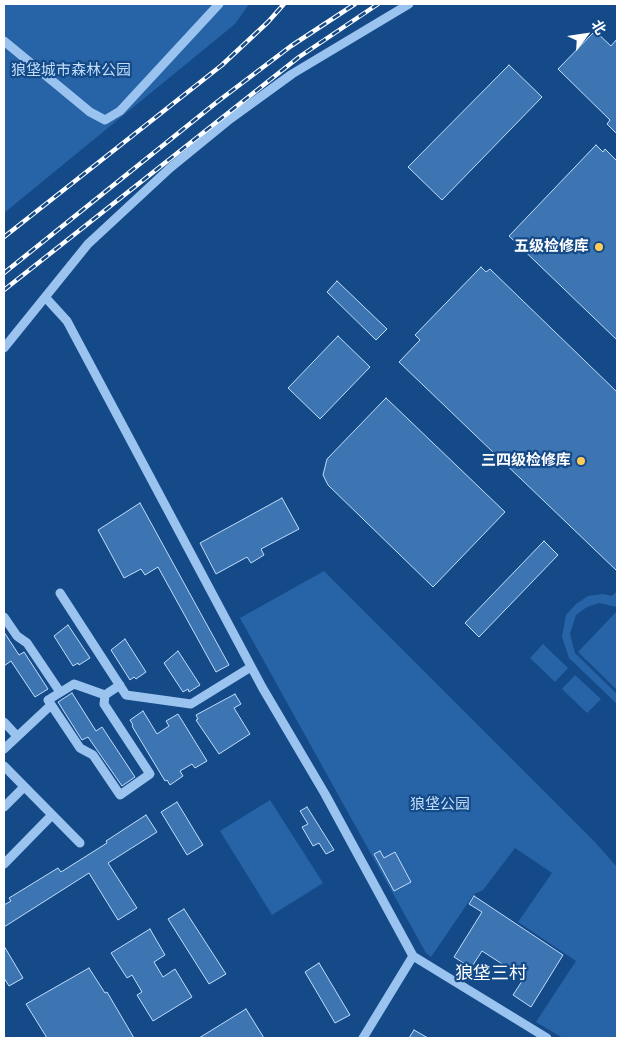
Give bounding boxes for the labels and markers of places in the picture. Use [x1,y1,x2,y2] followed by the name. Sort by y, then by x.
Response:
[514,238,589,256] place label: 五级检修库
[593,241,605,253] marker: 五级检修库
[481,452,571,470] place label: 三四级检修库
[575,455,587,467] marker: 三四级检修库

